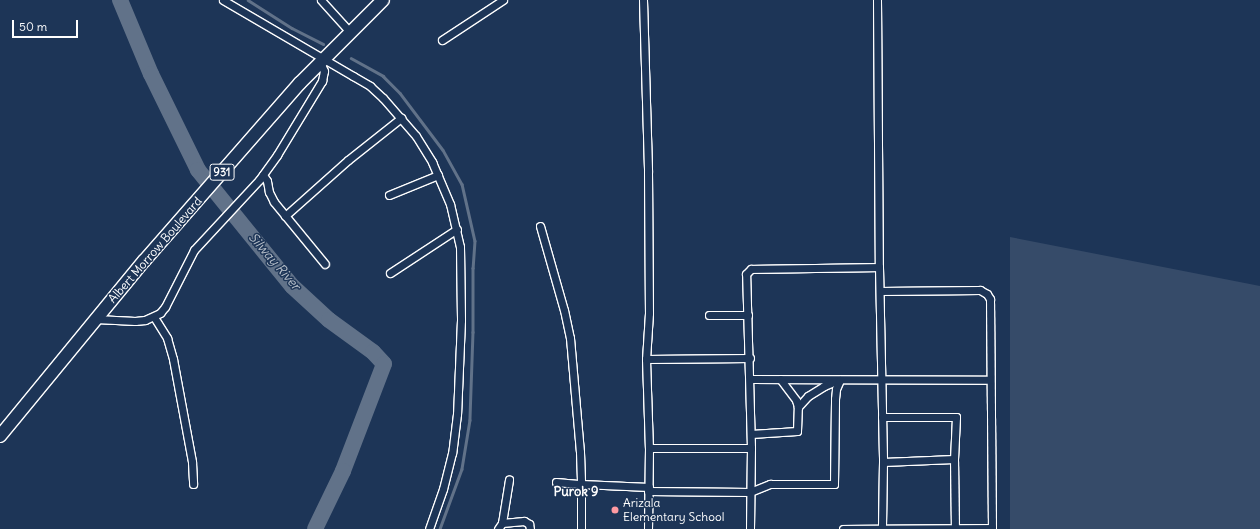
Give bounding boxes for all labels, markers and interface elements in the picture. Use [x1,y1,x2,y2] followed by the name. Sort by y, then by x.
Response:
[14,12,80,38] scale bar
[19,19,47,34] text: 50 m
[209,163,235,181] road number: 931
[105,194,205,306] street label: Albert Morrow Boulevard
[245,230,303,294] water label: Silway River
[553,484,599,500] district label: Purok 9
[623,496,724,524] place label: Arizala Elementary School
[610,505,620,515] marker: Arizala Elementary School

